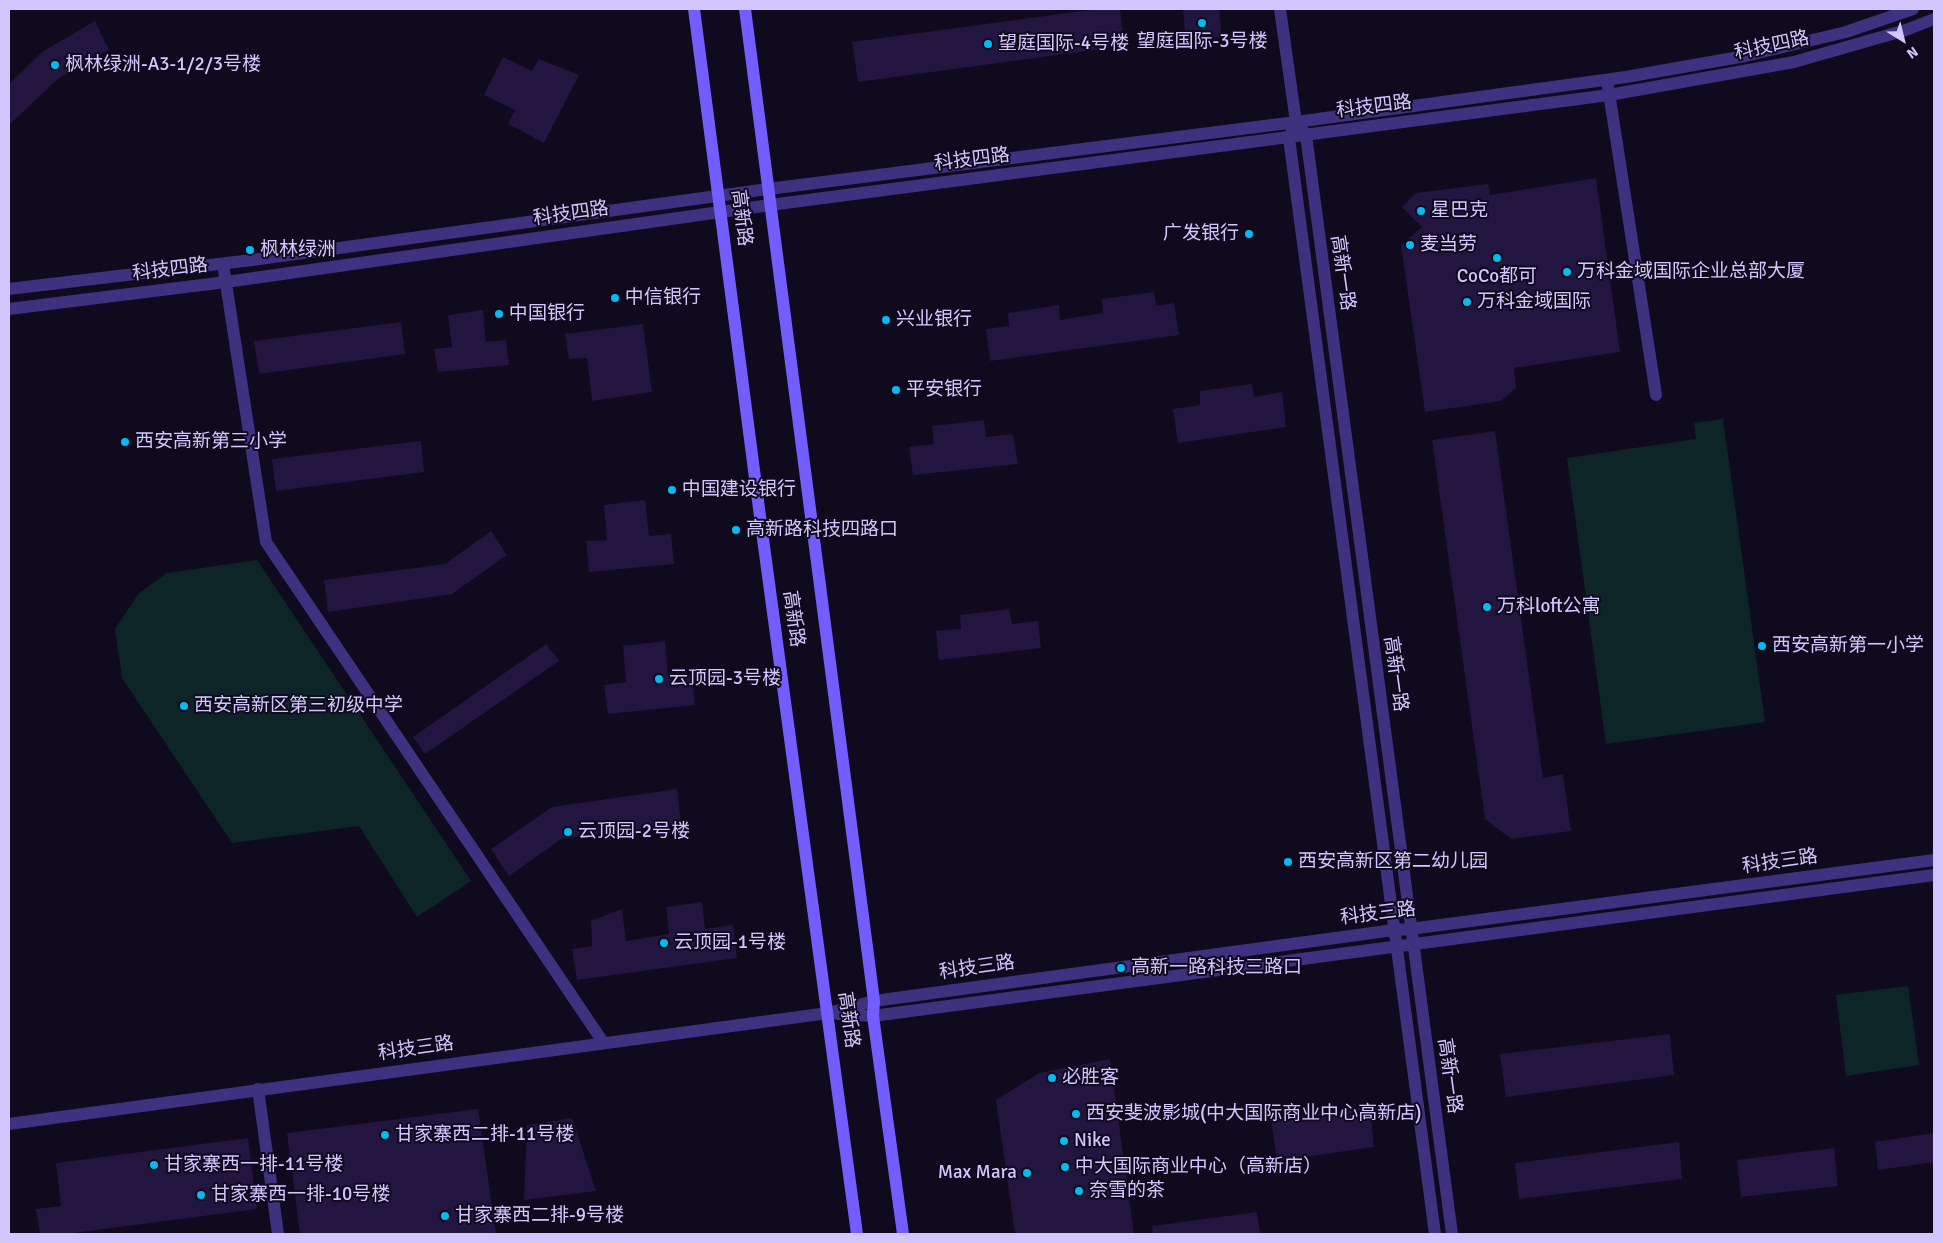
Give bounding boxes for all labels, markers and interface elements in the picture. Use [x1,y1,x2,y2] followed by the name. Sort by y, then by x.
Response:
[1878,15,1928,65] north arrow
[1196,17,1208,29] marker: 望庭国际-3号楼
[1732,27,1812,65] street label: 科技四路
[1137,31,1267,53] place label: 望庭国际-3号楼
[998,33,1129,55] place label: 望庭国际-4号楼
[982,38,994,50] marker: 望庭国际-4号楼
[1903,43,1921,62] text: N
[65,54,261,76] place label: 枫林绿洲-A3-1/2/3号楼
[49,59,61,71] marker: 枫林绿洲-A3-1/2/3号楼
[1335,91,1413,123] street label: 科技四路
[933,144,1011,176] street label: 科技四路
[726,188,756,248] street label: 高新路
[532,197,610,231] street label: 科技四路
[1431,200,1488,222] place label: 星巴克
[1415,205,1427,217] marker: 星巴克
[1163,223,1239,245] place label: 广发银行
[1243,228,1255,240] marker: 广发银行
[1325,234,1359,312] street label: 高新一路
[1420,234,1477,256] place label: 麦当劳
[260,239,336,261] place label: 枫林绿洲
[1404,239,1416,251] marker: 麦当劳
[244,244,256,256] marker: 枫林绿洲
[1491,252,1503,264] marker: CoCo都可
[131,254,209,286] street label: 科技四路
[1577,261,1805,283] place label: 万科金域国际企业总部大厦
[1457,266,1537,288] place label: CoCo都可
[1561,266,1573,278] marker: 万科金域国际企业总部大厦
[625,287,701,309] place label: 中信银行
[1477,291,1591,313] place label: 万科金域国际
[609,292,621,304] marker: 中信银行
[1461,296,1473,308] marker: 万科金域国际
[509,303,585,325] place label: 中国银行
[493,308,505,320] marker: 中国银行
[896,309,972,331] place label: 兴业银行
[880,314,892,326] marker: 兴业银行
[906,379,982,401] place label: 平安银行
[890,384,902,396] marker: 平安银行
[135,431,287,453] place label: 西安高新第三小学
[119,436,131,448] marker: 西安高新第三小学
[682,479,796,501] place label: 中国建设银行
[666,484,678,496] marker: 中国建设银行
[746,519,898,541] place label: 高新路科技四路口
[730,524,742,536] marker: 高新路科技四路口
[778,589,808,649] street label: 高新路
[1497,596,1601,618] place label: 万科loft公寓
[1481,601,1493,613] marker: 万科loft公寓
[1378,635,1412,713] street label: 高新一路
[1772,635,1924,657] place label: 西安高新第一小学
[1756,640,1768,652] marker: 西安高新第一小学
[669,668,781,690] place label: 云顶园-3号楼
[653,673,665,685] marker: 云顶园-3号楼
[194,695,403,717] place label: 西安高新区第三初级中学
[178,700,190,712] marker: 西安高新区第三初级中学
[578,821,690,843] place label: 云顶园-2号楼
[562,826,574,838] marker: 云顶园-2号楼
[1741,845,1819,879] street label: 科技三路
[1298,851,1488,873] place label: 西安高新区第二幼儿园
[1282,856,1294,868] marker: 西安高新区第二幼儿园
[1339,898,1417,930] street label: 科技三路
[674,932,786,954] place label: 云顶园-1号楼
[658,937,670,949] marker: 云顶园-1号楼
[938,951,1016,985] street label: 科技三路
[1131,957,1302,979] place label: 高新一路科技三路口
[1115,962,1127,974] marker: 高新一路科技三路口
[833,990,863,1050] street label: 高新路
[377,1032,455,1066] street label: 科技三路
[1432,1037,1466,1115] street label: 高新一路
[1062,1067,1119,1089] place label: 必胜客
[1046,1072,1058,1084] marker: 必胜客
[1086,1103,1422,1125] place label: 西安斐波影城(中大国际商业中心高新店)
[1070,1108,1082,1120] marker: 西安斐波影城(中大国际商业中心高新店)
[395,1124,574,1146] place label: 甘家寨西二排-11号楼
[379,1129,391,1141] marker: 甘家寨西二排-11号楼
[1074,1130,1111,1152] place label: Nike
[1058,1135,1070,1147] marker: Nike
[164,1154,343,1176] place label: 甘家寨西一排-11号楼
[1075,1156,1322,1178] place label: 中大国际商业中心（高新店）
[148,1159,160,1171] marker: 甘家寨西一排-11号楼
[1059,1161,1071,1173] marker: 中大国际商业中心（高新店）
[938,1162,1017,1184] place label: Max Mara
[1021,1167,1033,1179] marker: Max Mara
[1089,1180,1165,1202] place label: 奈雪的茶
[211,1184,390,1206] place label: 甘家寨西一排-10号楼
[1073,1185,1085,1197] marker: 奈雪的茶
[195,1189,207,1201] marker: 甘家寨西一排-10号楼
[455,1205,624,1227] place label: 甘家寨西二排-9号楼
[439,1210,451,1222] marker: 甘家寨西二排-9号楼

